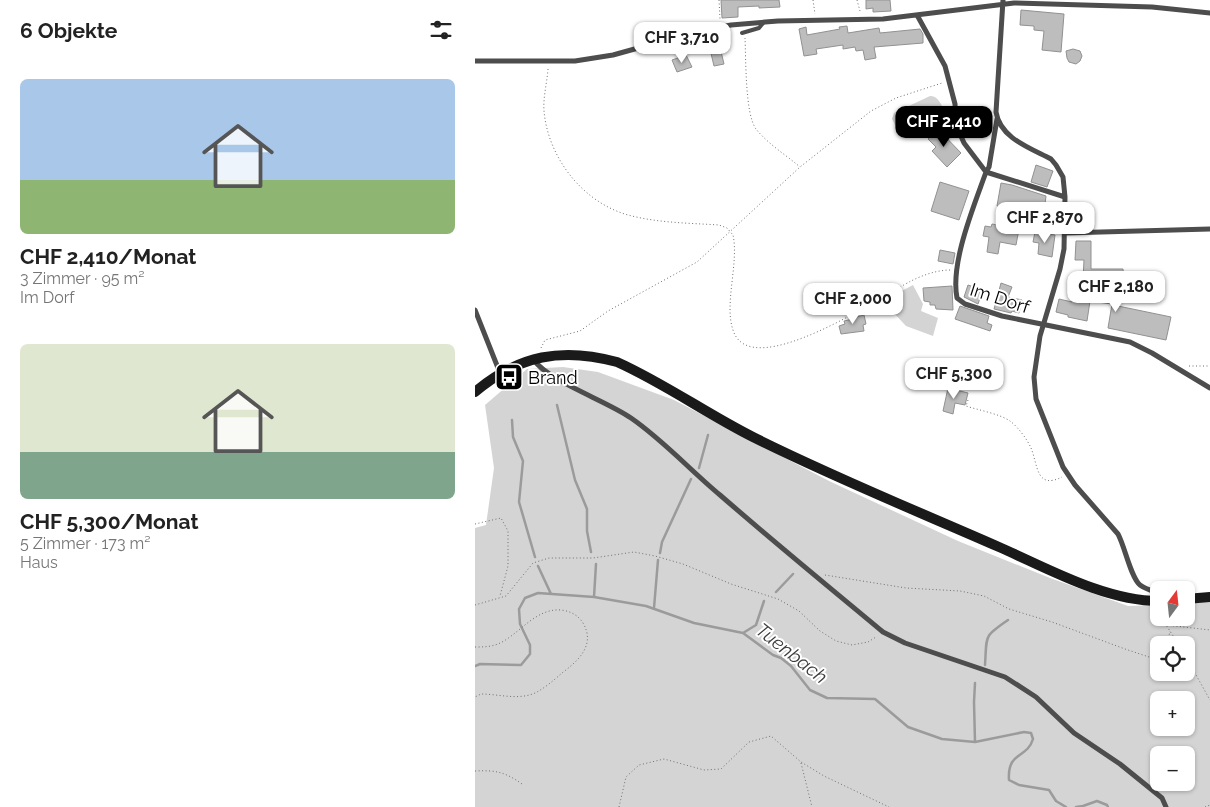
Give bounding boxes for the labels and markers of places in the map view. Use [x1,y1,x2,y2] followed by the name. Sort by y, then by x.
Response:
[625,22,739,64] pin: CHF 3,710
[887,106,1001,148] pin: CHF 2,410
[988,202,1102,244] pin: CHF 2,870
[1059,270,1173,313] pin: CHF 2,180
[796,282,910,325] pin: CHF 2,000
[897,358,1011,400] pin: CHF 5,300
[494,362,524,392] bus stop icon: Brand
[528,367,578,388] place label: Brand

